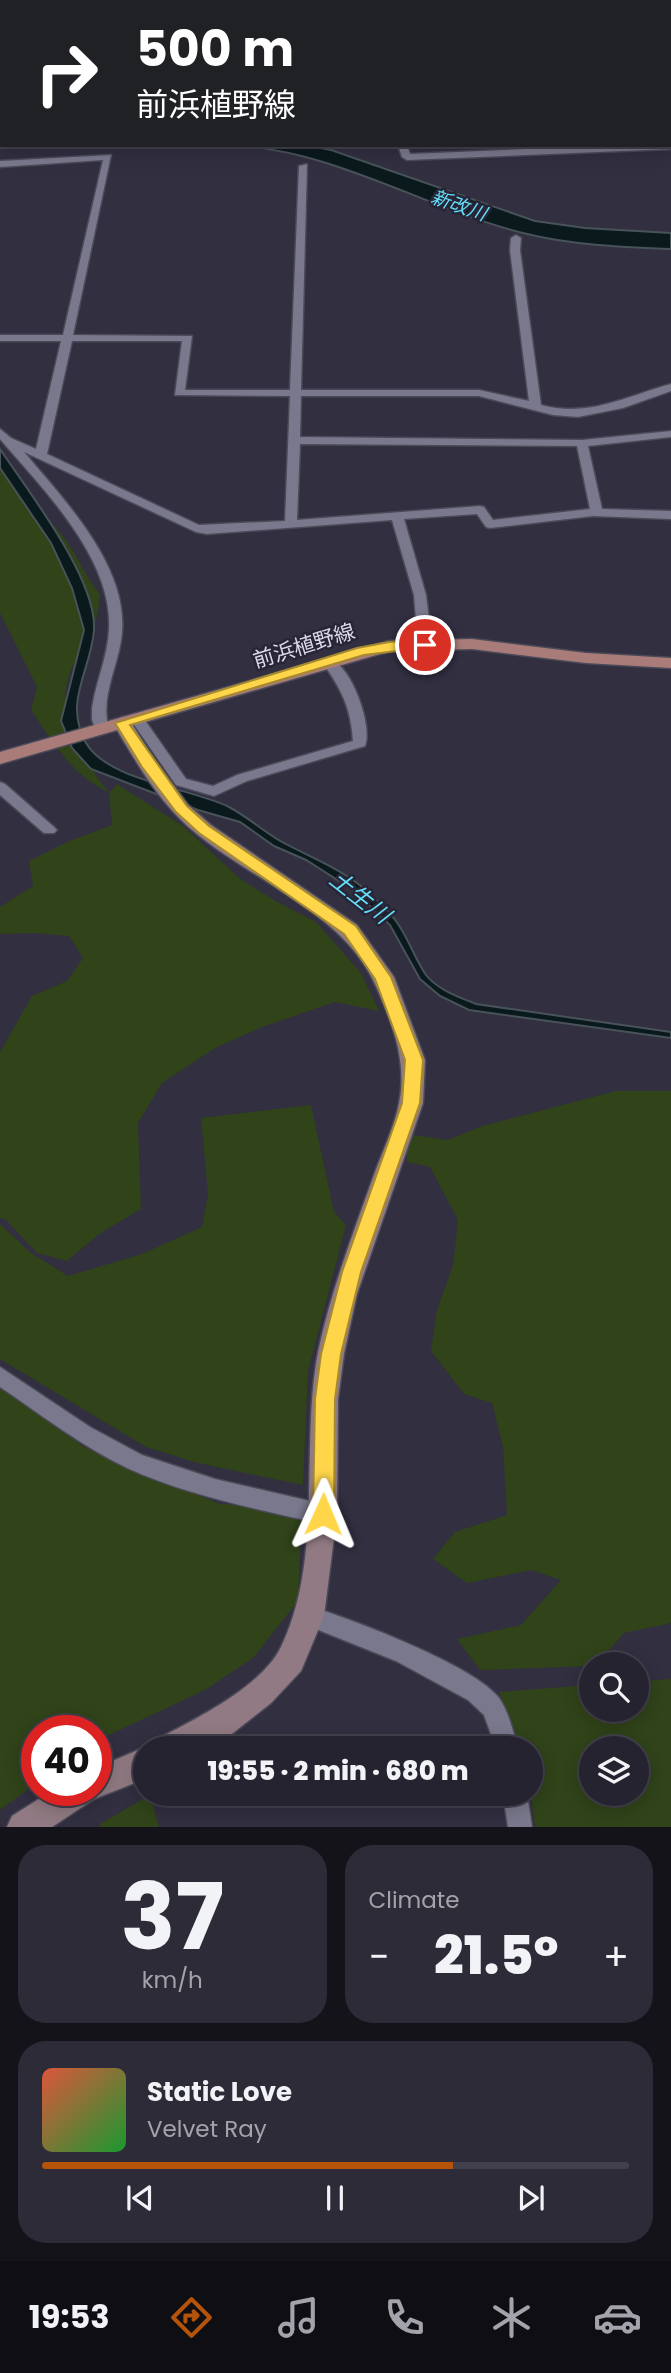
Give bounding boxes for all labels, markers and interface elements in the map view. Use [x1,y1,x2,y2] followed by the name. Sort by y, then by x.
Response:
[136,15,294,83] text: 500 m
[21,28,112,119] icon: right
[136,82,296,127] text: 前浜植野線
[427,183,492,228] water label: 新改川
[395,615,455,675] pin
[249,616,358,675] street label: 前浜植野線
[406,626,444,664] icon: arrive
[323,863,399,933] water label: 土生川
[286,1477,360,1551] position arrow
[579,1652,649,1806] map controls
[579,1652,649,1722] button: search
[21,1715,112,1806] speed limit sign: 40
[579,1736,649,1806] button: layers
[207,1753,469,1789] text: 19:55 · 2 min · 680 m
[120,1853,224,1981] text: 37
[369,1884,459,1916] text: Climate
[434,1919,558,1992] text: 21.5°
[369,1930,389,1983] text: −
[603,1930,629,1983] text: +
[142,1964,203,1996] text: km/h
[147,2074,292,2110] text: Static Love
[147,2113,267,2145] text: Velvet Ray
[121,2179,159,2217] icon: previous
[316,2179,354,2217] icon: pause
[512,2179,550,2217] icon: next
[167,2293,216,2342] icon: directions
[274,2293,323,2342] icon: music
[380,2293,429,2342] icon: phone
[487,2293,536,2342] icon: climate
[593,2293,642,2342] icon: car
[29,2294,110,2339] text: 19:53

